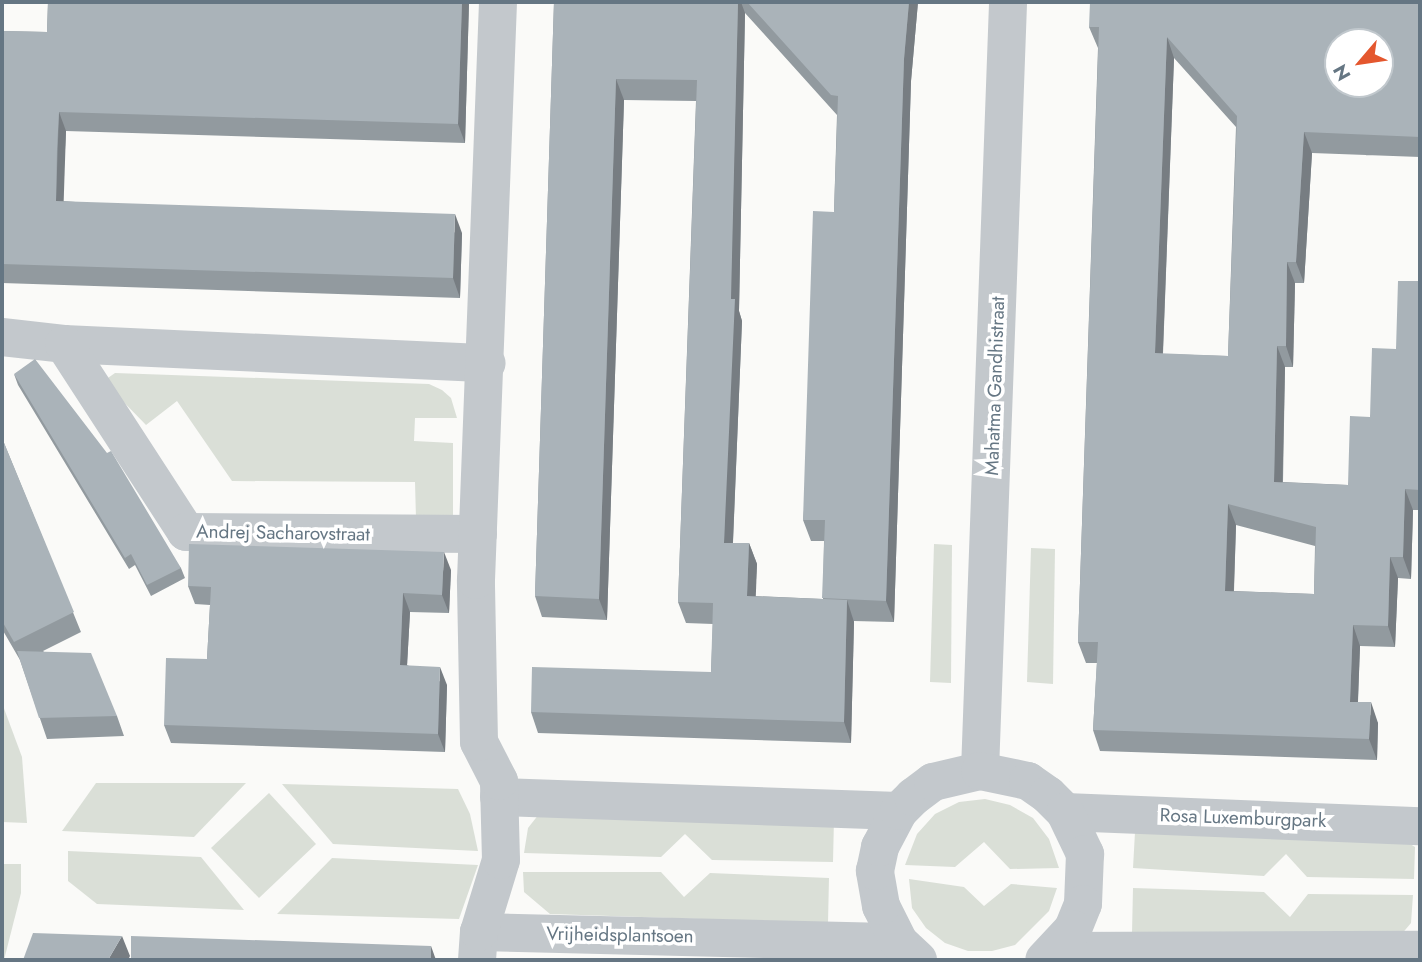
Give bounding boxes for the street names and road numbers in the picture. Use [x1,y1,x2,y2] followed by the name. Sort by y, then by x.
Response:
[980,296,1010,476] street label: Mahatma Gandhistraat
[196,520,370,546] street label: Andrej Sacharovstraat
[1159,804,1327,832] street label: Rosa Luxemburgpark
[546,922,694,948] street label: Vrijheidsplantsoen

